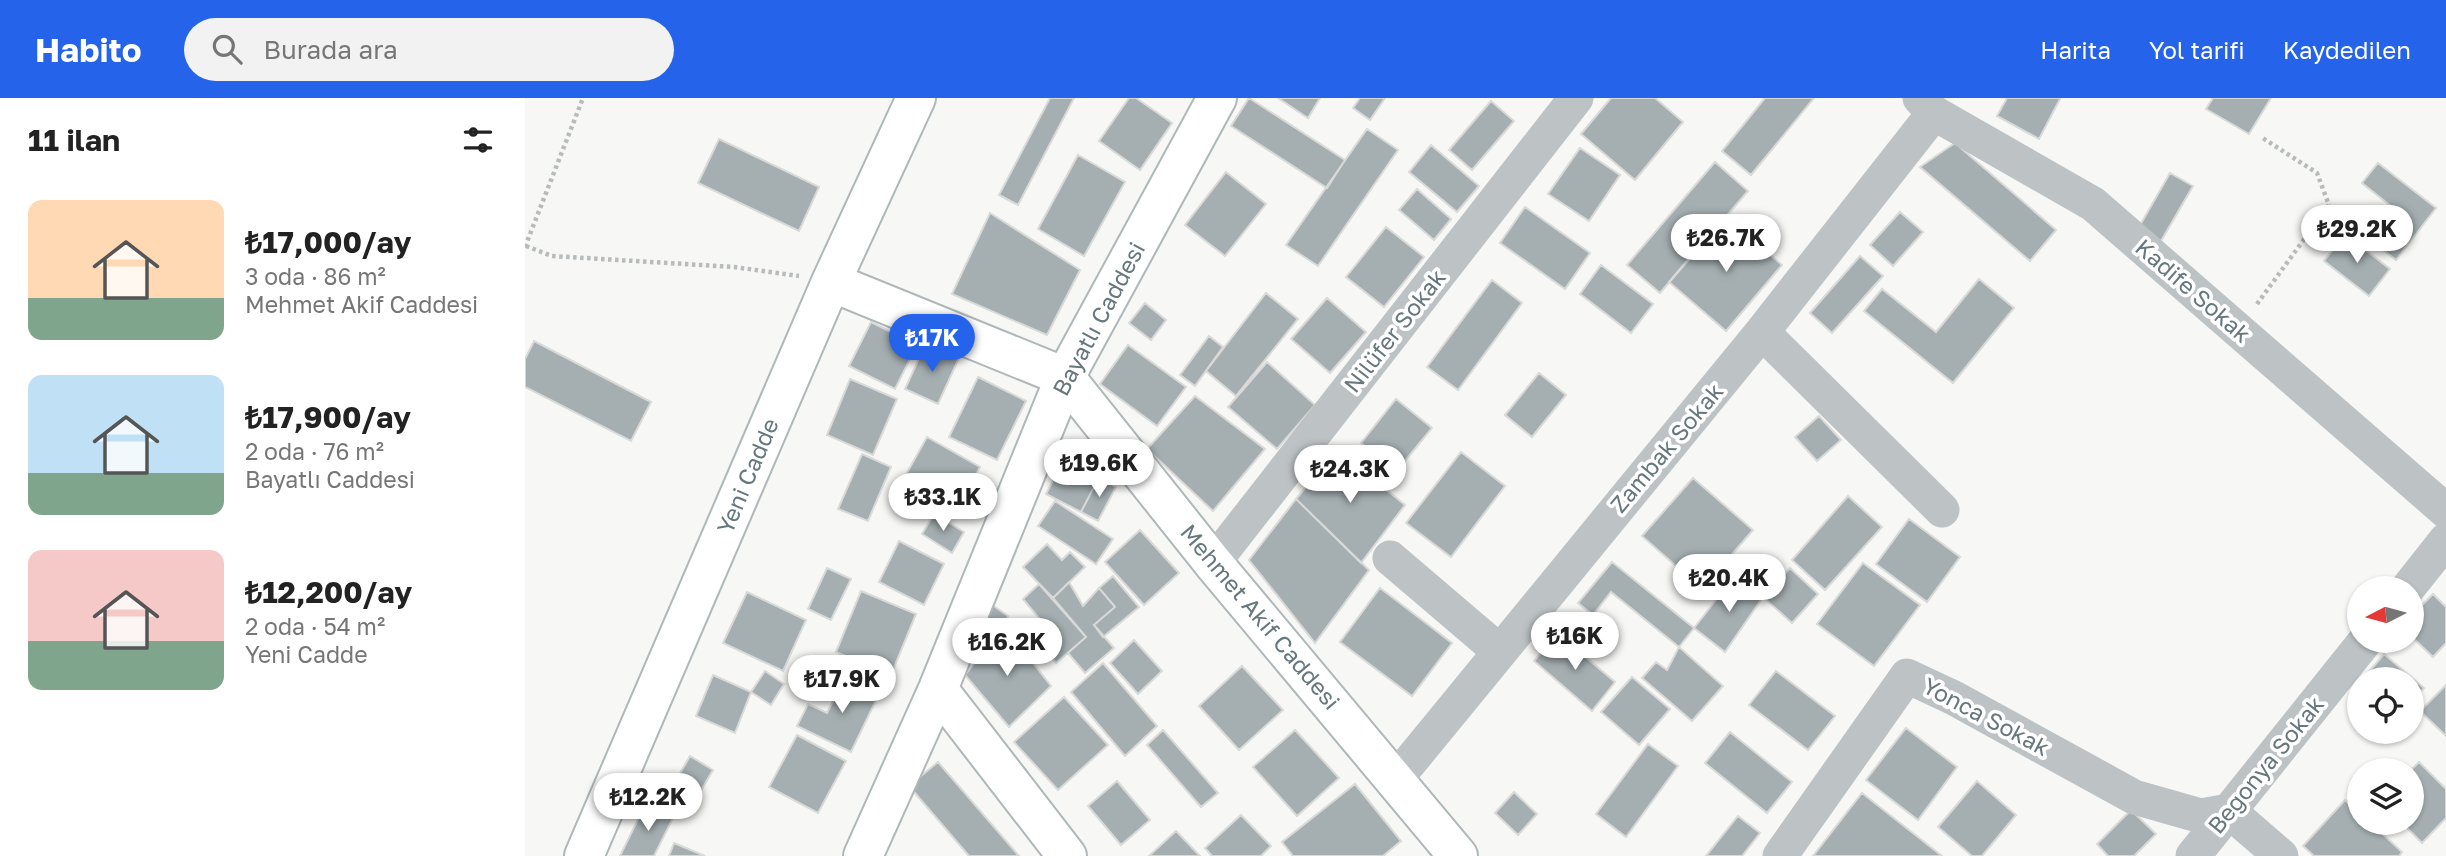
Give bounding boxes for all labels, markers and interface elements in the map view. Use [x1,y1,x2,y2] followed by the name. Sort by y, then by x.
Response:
[184,18,674,81] search box
[35,30,142,69] text: Habito
[208,30,246,68] icon: search
[264,34,398,65] text: Burada ara
[2040,35,2111,64] text: Harita
[2149,35,2245,64] text: Yol tarifi
[2283,35,2411,64] text: Kaydedilen
[459,121,497,159] icon: filters
[28,122,120,158] text: 11 ilan
[2300,206,2414,265] pin: ₺29.2K
[1669,214,1783,274] pin: ₺26.7K
[2317,214,2397,242] text: ₺29.2K
[1687,223,1765,251] text: ₺26.7K
[245,224,411,260] text: ₺17,000/ay
[84,228,168,312] icon: home
[2130,233,2257,348] street label: Kadife Sokak
[1046,237,1150,400] street label: Bayatlı Caddesi
[245,262,386,290] text: 3 oda · 86 m²
[1337,263,1451,397] street label: Nilüfer Sokak
[245,290,478,318] text: Mehmet Akif Caddesi
[891,314,973,374] pin: ₺17K
[905,323,959,351] text: ₺17K
[1604,377,1728,518] street label: Zambak Sokak
[245,399,411,435] text: ₺17,900/ay
[84,403,168,487] icon: home
[710,414,784,537] street label: Yeni Cadde
[245,437,384,465] text: 2 oda · 76 m²
[1042,440,1156,499] pin: ₺19.6K
[1293,446,1407,505] pin: ₺24.3K
[1060,448,1138,476] text: ₺19.6K
[1310,454,1390,482] text: ₺24.3K
[245,465,415,493] text: Bayatlı Caddesi
[886,474,1000,533] pin: ₺33.1K
[904,482,982,510] text: ₺33.1K
[1175,518,1346,715] street label: Mehmet Akif Caddesi
[1672,554,1786,614] pin: ₺20.4K
[1689,563,1769,591] text: ₺20.4K
[245,574,412,610] text: ₺12,200/ay
[2347,576,2424,653] north arrow
[2347,576,2424,835] map controls
[84,578,168,662] icon: home
[245,612,385,640] text: 2 oda · 54 m²
[1534,612,1616,672] pin: ₺16K
[950,618,1064,678] pin: ₺16.2K
[1547,621,1603,649] text: ₺16K
[968,627,1046,655] text: ₺16.2K
[245,640,368,668] text: Yeni Cadde
[785,656,899,715] pin: ₺17.9K
[804,664,880,692] text: ₺17.9K
[2347,667,2424,744] button: locate
[1918,671,2055,761] street label: Yonca Sokak
[2201,690,2329,839] street label: Begonya Sokak
[2347,758,2424,835] button: layers
[591,774,705,833] pin: ₺12.2K
[609,782,687,810] text: ₺12.2K

